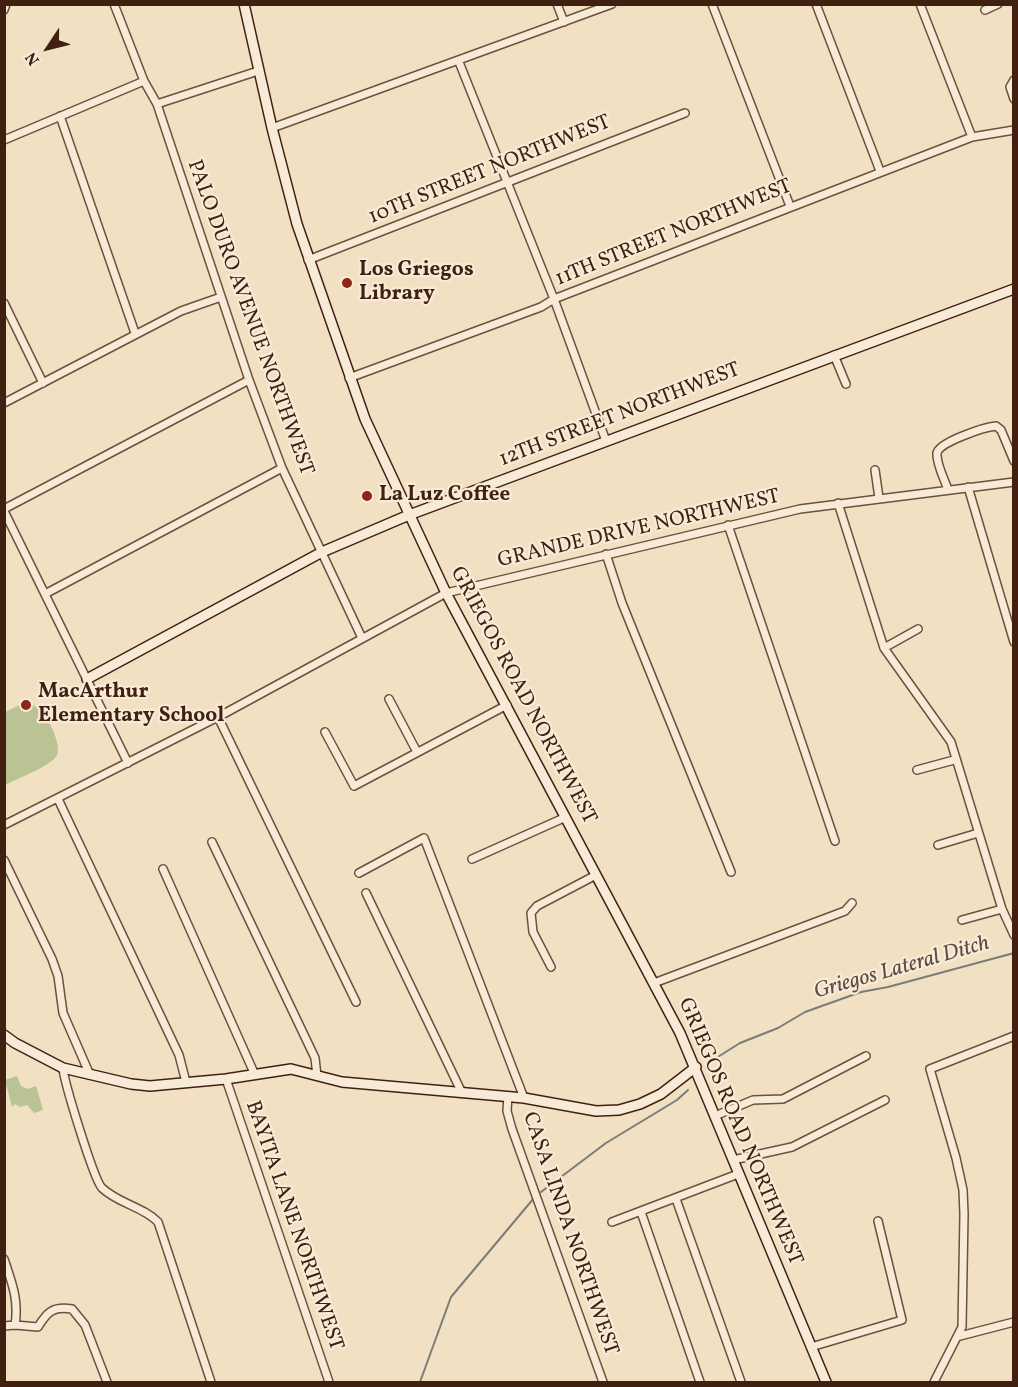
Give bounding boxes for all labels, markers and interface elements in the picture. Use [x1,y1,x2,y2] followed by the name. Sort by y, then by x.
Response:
[18,18,78,78] north arrow
[21,47,46,69] text: N
[365,111,615,231] street label: 10TH STREET NORTHWEST
[180,157,318,479] street label: PALO DURO AVENUE NORTHWEST
[552,175,796,293] street label: 11TH STREET NORTHWEST
[359,258,474,308] place label: Los Griegos Library
[340,276,354,290] marker: Los Griegos Library
[496,358,744,474] street label: 12TH STREET NORTHWEST
[379,483,510,509] place label: La Luz Coffee
[496,485,782,575] street label: GRANDE DRIVE NORTHWEST
[360,489,374,503] marker: La Luz Coffee
[443,563,601,829] street label: GRIEGOS ROAD NORTHWEST
[38,680,224,730] place label: MacArthur Elementary School
[19,698,33,712] marker: MacArthur Elementary School
[811,931,993,1007] water label: Griegos Lateral Ditch
[671,995,807,1269] street label: GRIEGOS ROAD NORTHWEST
[238,1098,348,1354] street label: BAYITA LANE NORTHWEST
[516,1109,622,1359] street label: CASA LINDA NORTHWEST

